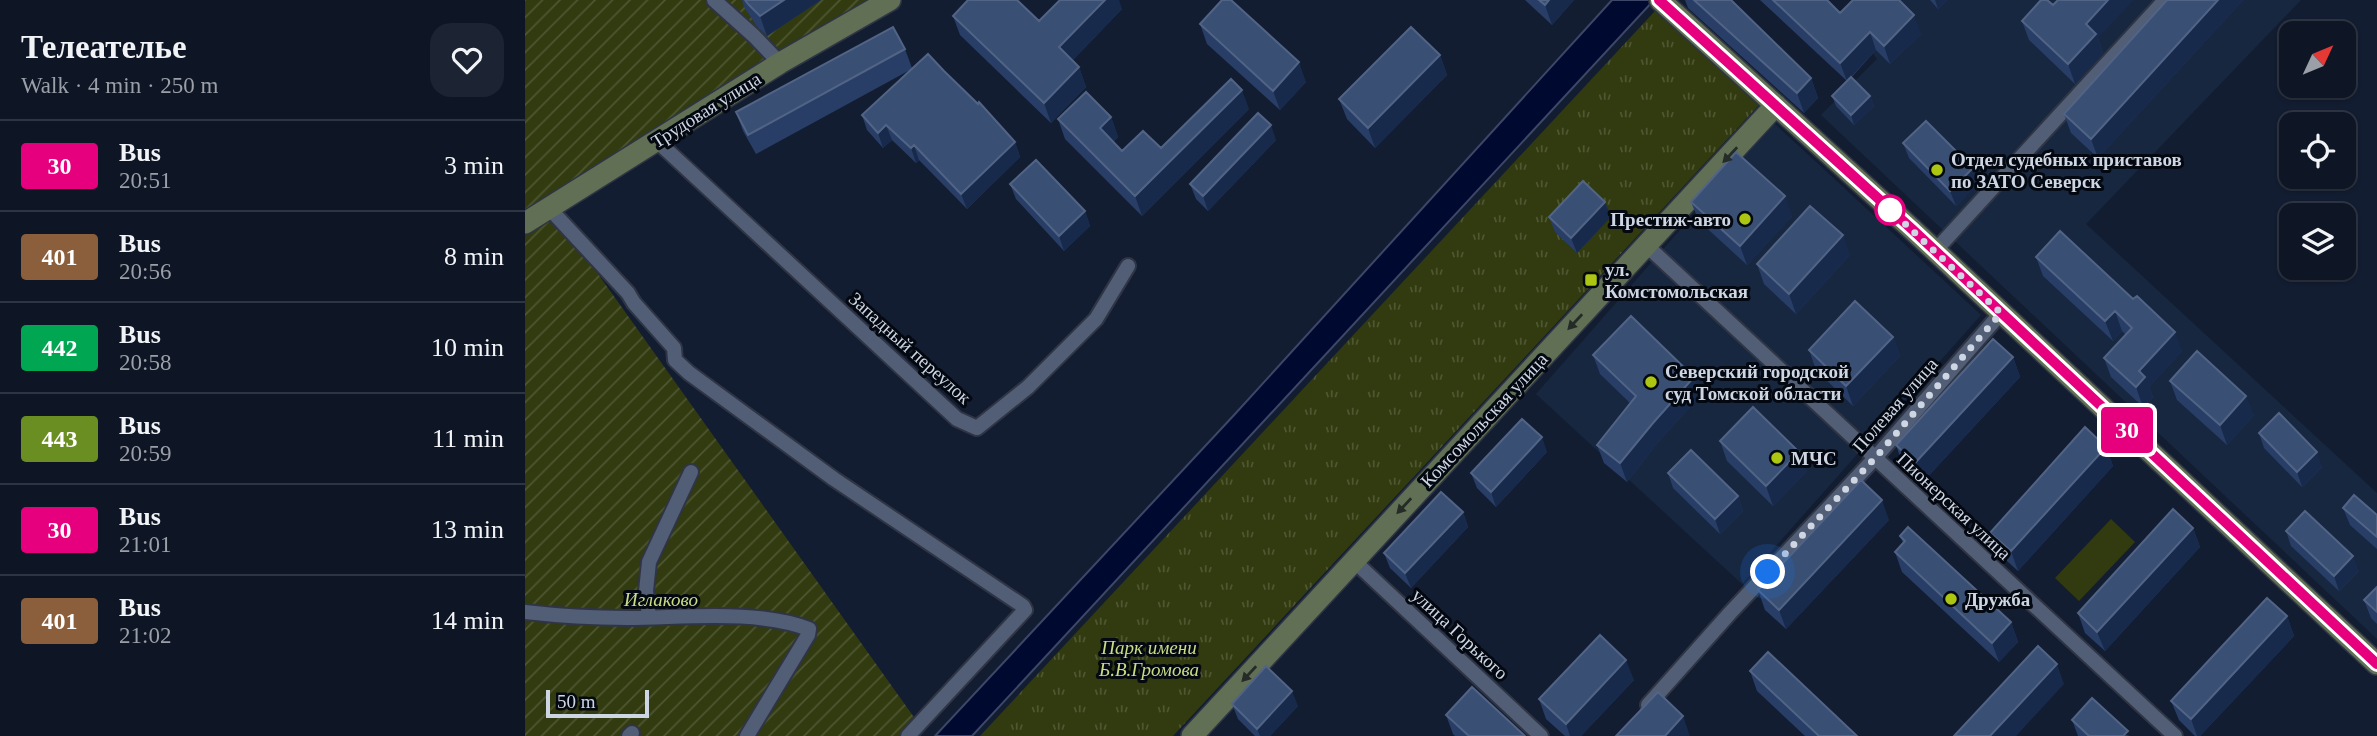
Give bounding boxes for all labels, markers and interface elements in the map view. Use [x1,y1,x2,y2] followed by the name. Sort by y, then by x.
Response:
[2279,21,2355,98] north arrow
[2279,21,2356,280] map controls
[430,23,504,97] button: heart
[21,29,187,65] text: Телеателье
[647,68,765,152] street label: Трудовая улица
[21,73,218,98] text: Walk · 4 min · 250 m
[2279,112,2356,189] button: locate
[119,138,161,167] text: Bus
[1722,147,1739,164] one-way arrow
[1951,149,2182,192] place label: Отдел судебных приставов по ЗАТО Северск
[444,151,504,180] text: 3 min
[48,153,72,179] text: 30
[1929,162,1945,178] marker: Отдел судебных приставов по ЗАТО Северск
[119,168,171,193] text: 20:51
[1875,195,1905,225] unlabelled marker
[2279,203,2356,280] button: layers
[1610,209,1731,230] place label: Престиж-авто
[1737,211,1753,227] marker: Престиж-авто
[119,229,161,258] text: Bus
[444,242,504,271] text: 8 min
[42,244,78,270] text: 401
[119,259,171,284] text: 20:56
[1605,259,1748,302] place label: ул. Комстомольская
[1583,272,1599,288] marker: ул. Комстомольская
[845,288,976,409] street label: Западный переулок
[1567,313,1583,330] one-way arrow
[119,320,161,349] text: Bus
[431,333,504,362] text: 10 min
[42,335,78,361] text: 442
[1416,348,1552,492] street label: Комсомольская улица
[119,350,171,375] text: 20:58
[1848,353,1942,457] street label: Полевая улица
[1665,361,1849,404] place label: Северский городской суд Томской области
[1643,374,1659,390] marker: Северский городской суд Томской области
[2095,407,2159,453] line badge: 30
[119,411,161,440] text: Bus
[2115,417,2139,443] text: 30
[432,424,504,453] text: 11 min
[42,426,78,452] text: 443
[119,441,171,466] text: 20:59
[1791,448,1837,469] place label: МЧС
[1893,448,2016,564] street label: Пионерская улица
[1769,450,1785,466] marker: МЧС
[1396,497,1412,514] one-way arrow
[119,502,161,531] text: Bus
[431,515,504,544] text: 13 min
[48,517,72,543] text: 30
[119,532,171,557] text: 21:01
[1750,554,1785,589] your location
[1408,584,1512,684] street label: улица Горького
[623,589,698,610] park label: Иглаково
[1965,589,2031,610] place label: Дружба
[1943,591,1959,607] marker: Дружба
[119,593,161,622] text: Bus
[431,606,504,635] text: 14 min
[42,608,78,634] text: 401
[119,623,171,648] text: 21:02
[1098,637,1199,680] park label: Парк имени Б.В.Громова
[1242,665,1258,682] one-way arrow
[546,687,649,719] scale bar
[557,691,596,712] text: 50 m

